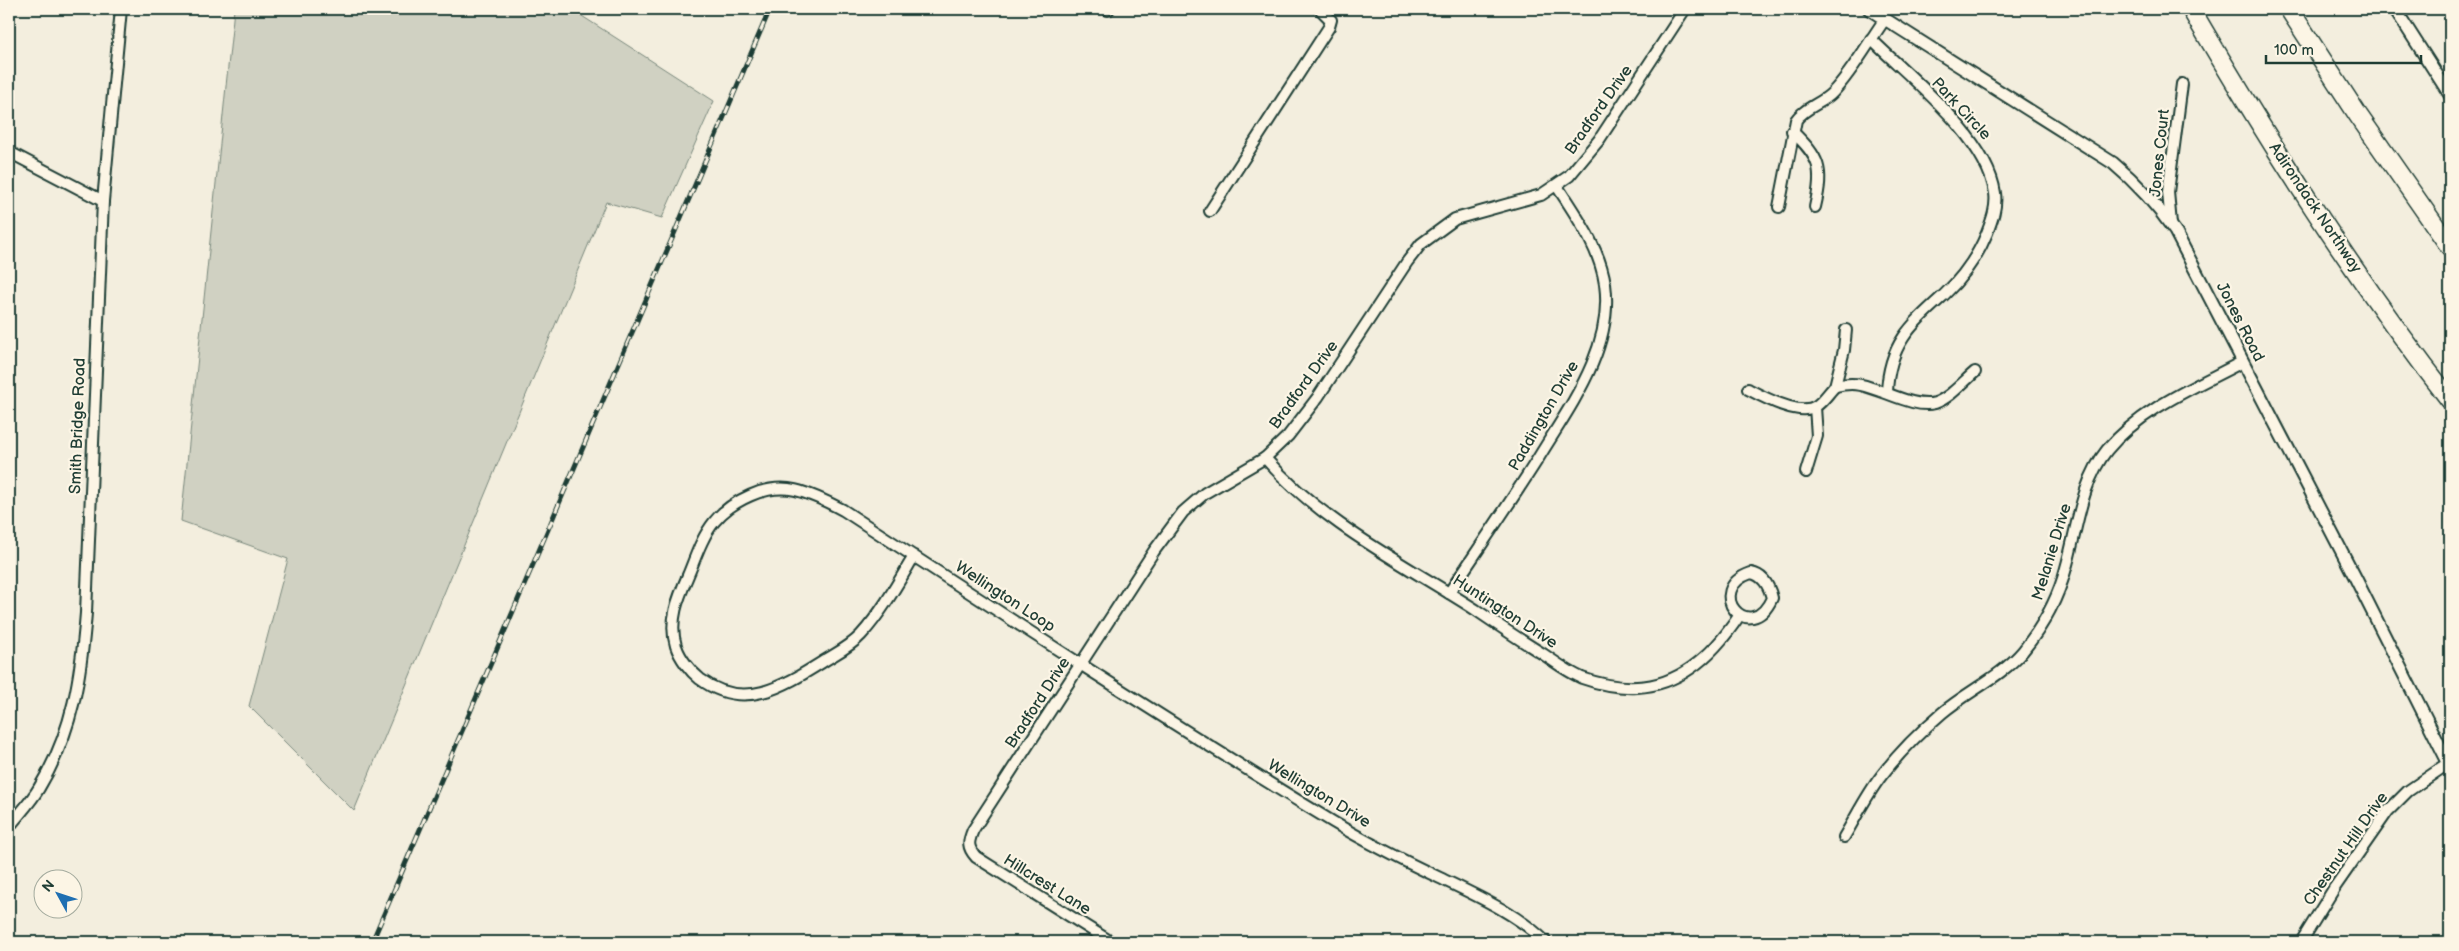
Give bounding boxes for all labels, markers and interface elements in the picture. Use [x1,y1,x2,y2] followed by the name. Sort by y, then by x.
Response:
[2266,32,2422,64] scale bar
[2274,41,2314,60] text: 100 m
[1561,61,1637,158] street label: Bradford Drive
[1927,74,1995,145] street label: Park Circle
[2146,108,2174,198] street label: Jones Court
[2264,139,2366,277] street label: Adirondack Northway
[2212,279,2268,365] street label: Jones Road
[1266,337,1343,433] street label: Bradford Drive
[1505,357,1583,474] street label: Paddington Drive
[66,358,90,494] street label: Smith Bridge Road
[2028,501,2076,603] street label: Melanie Drive
[951,558,1059,636] street label: Wellington Loop
[1449,571,1561,653] street label: Huntington Drive
[1002,654,1075,752] street label: Bradford Drive
[1264,756,1374,832] street label: Wellington Drive
[2300,788,2393,909] street label: Chestnut Hill Drive
[1000,851,1095,920] street label: Hillcrest Lane
[32,868,82,918] north arrow
[39,876,58,895] text: N

